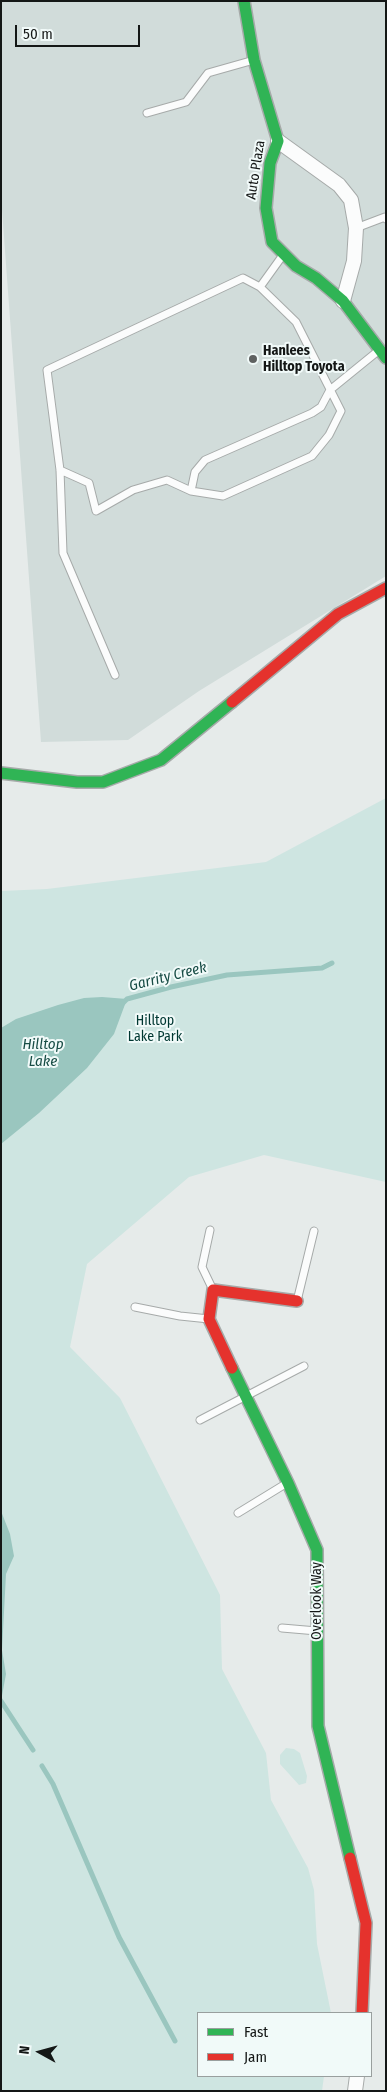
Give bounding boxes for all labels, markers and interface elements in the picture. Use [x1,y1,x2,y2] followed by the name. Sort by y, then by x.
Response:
[18,15,142,47] scale bar
[23,25,53,43] text: 50 m
[243,139,269,201] street label: Auto Plaza
[263,343,345,376] place label: Hanlees Hilltop Toyota
[247,353,259,365] marker: Hanlees Hilltop Toyota
[127,959,209,995] water label: Garrity Creek
[128,1013,182,1046] park label: Hilltop Lake Park
[22,1036,64,1071] water label: Hilltop Lake
[309,1562,325,1640] street label: Overlook Way
[197,2012,372,2077] legend
[244,2023,268,2041] text: Fast
[15,2027,65,2077] north arrow
[16,2045,34,2055] text: N
[244,2048,267,2066] text: Jam

